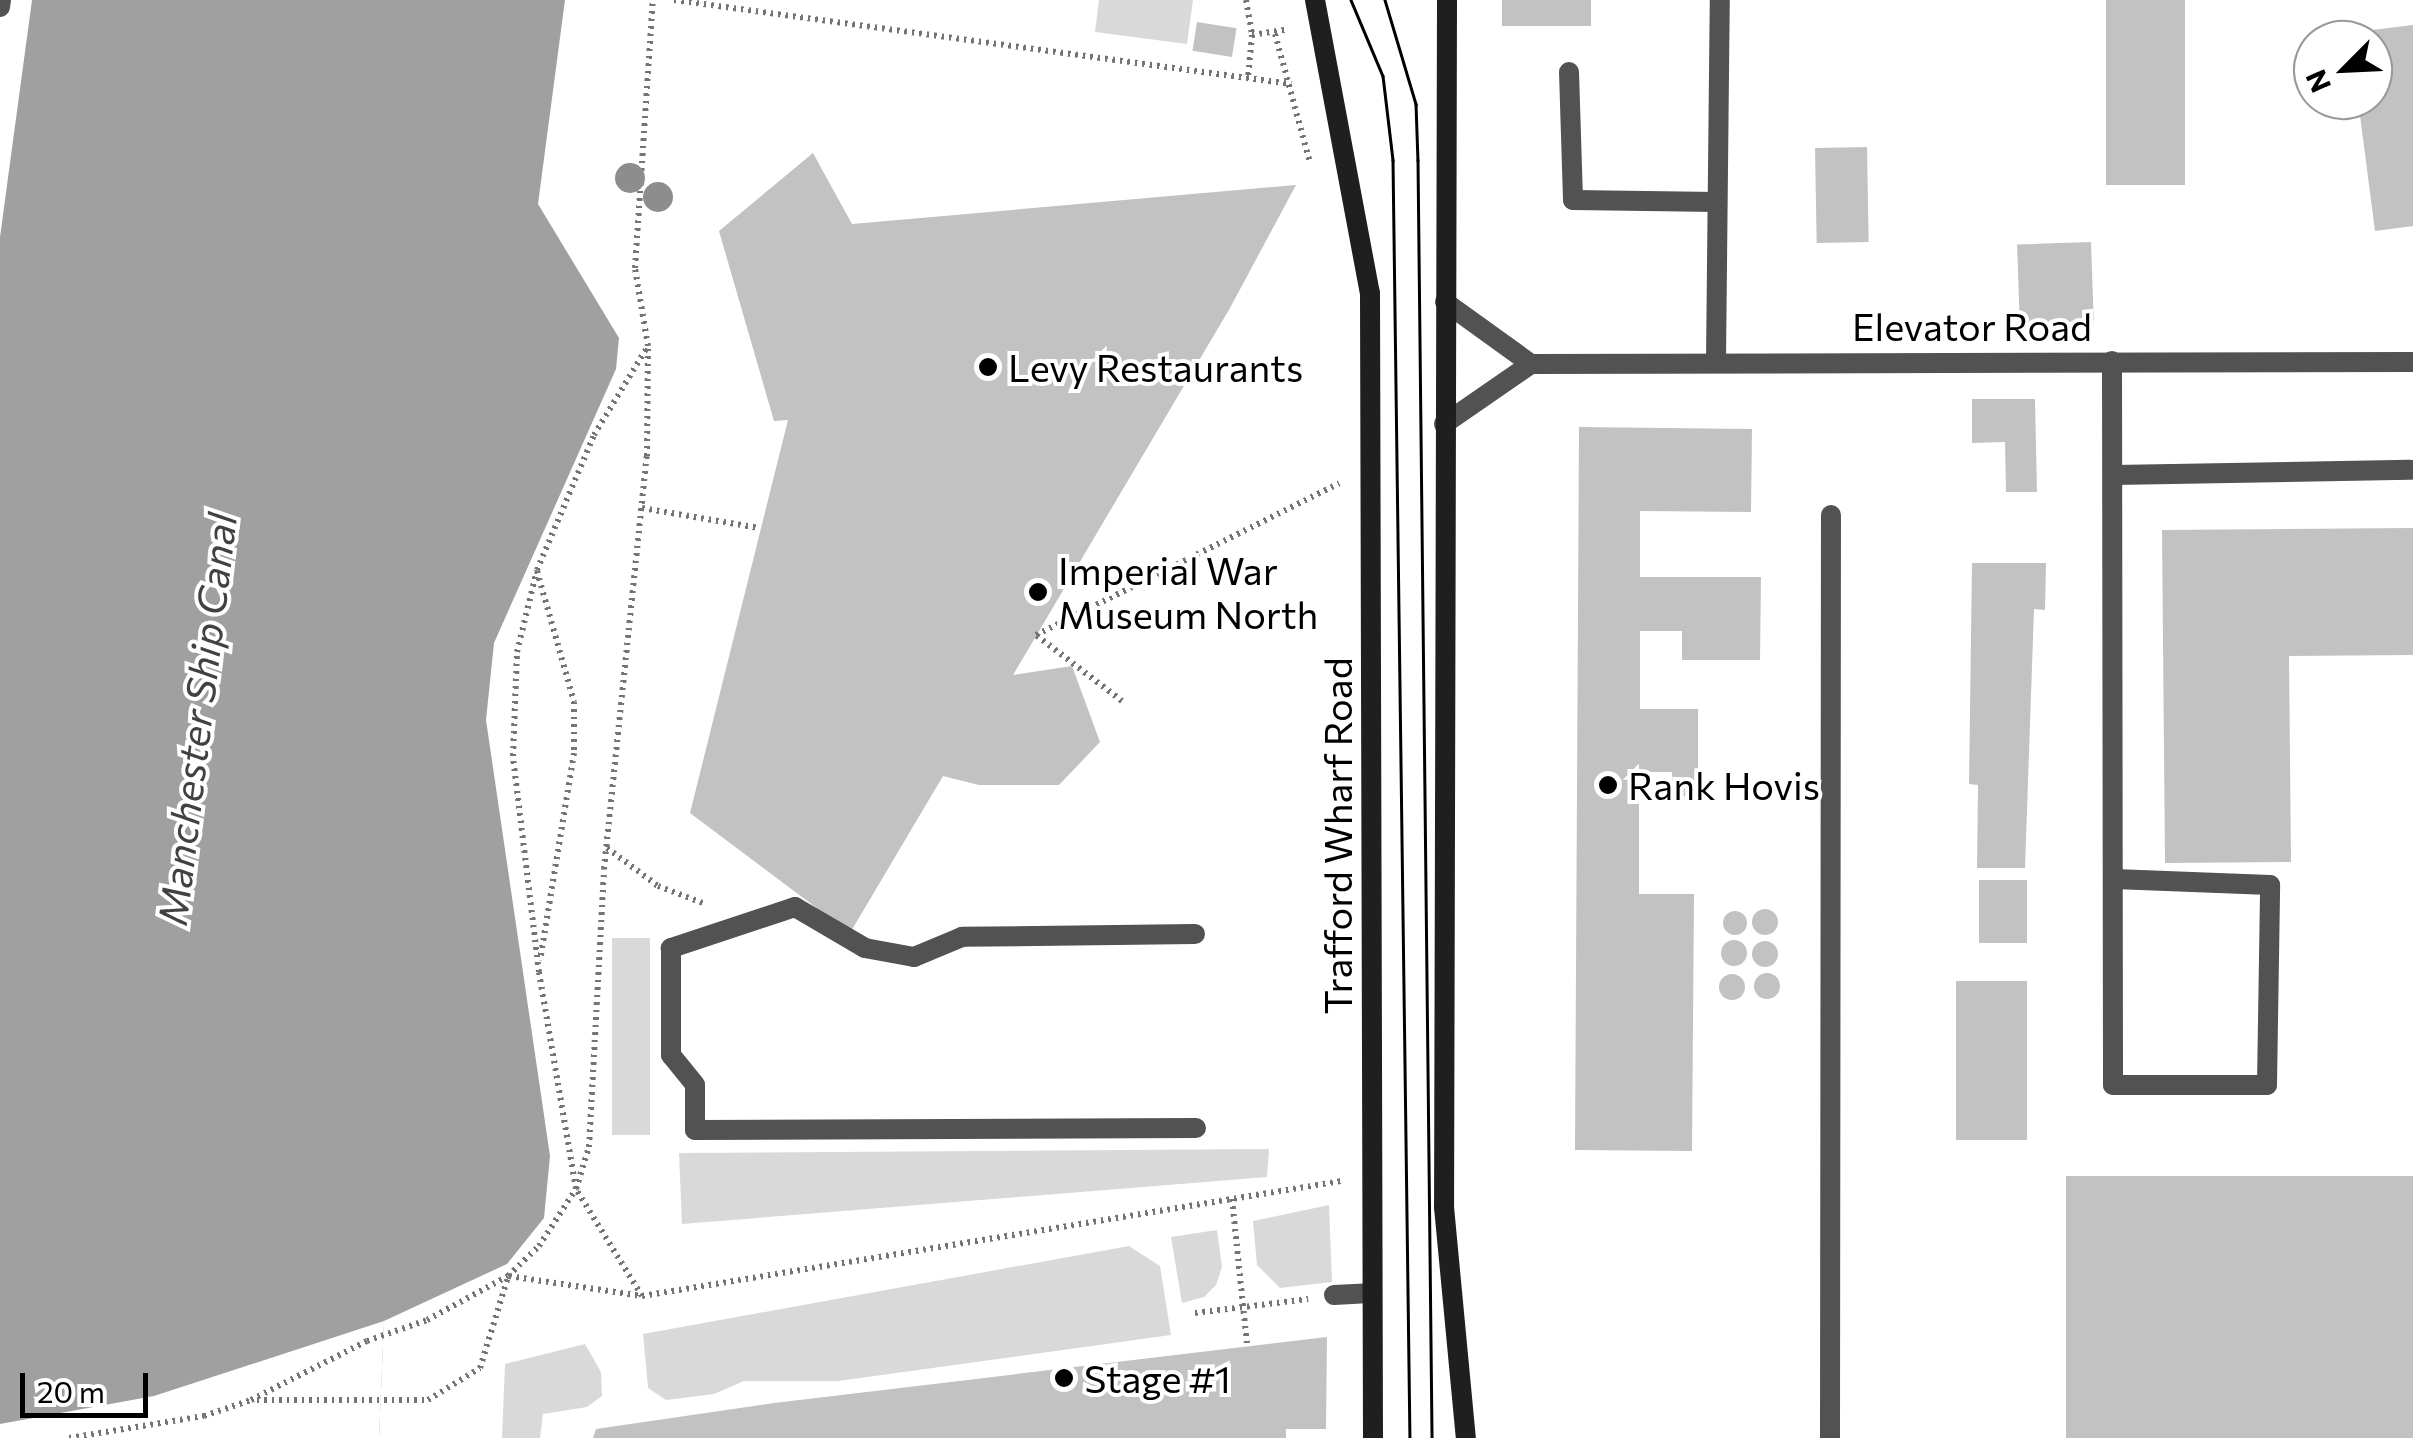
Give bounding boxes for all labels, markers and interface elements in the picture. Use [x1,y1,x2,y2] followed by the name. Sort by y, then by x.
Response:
[2293,20,2393,120] north arrow
[2298,65,2337,98] text: N
[1852,303,2092,349] street label: Elevator Road
[1008,344,1303,390] place label: Levy Restaurants
[977,356,999,378] marker: Levy Restaurants
[147,510,245,928] water label: Manchester Ship Canal
[1058,547,1318,636] place label: Imperial War Museum North
[1027,581,1049,603] marker: Imperial War Museum North
[1314,657,1360,1015] street label: Trafford Wharf Road
[1628,762,1820,808] place label: Rank Hovis
[1597,774,1619,796] marker: Rank Hovis
[25,1353,152,1415] scale bar
[1084,1355,1231,1401] place label: Stage #1
[1053,1367,1075,1389] marker: Stage #1
[37,1372,105,1409] text: 20 m

